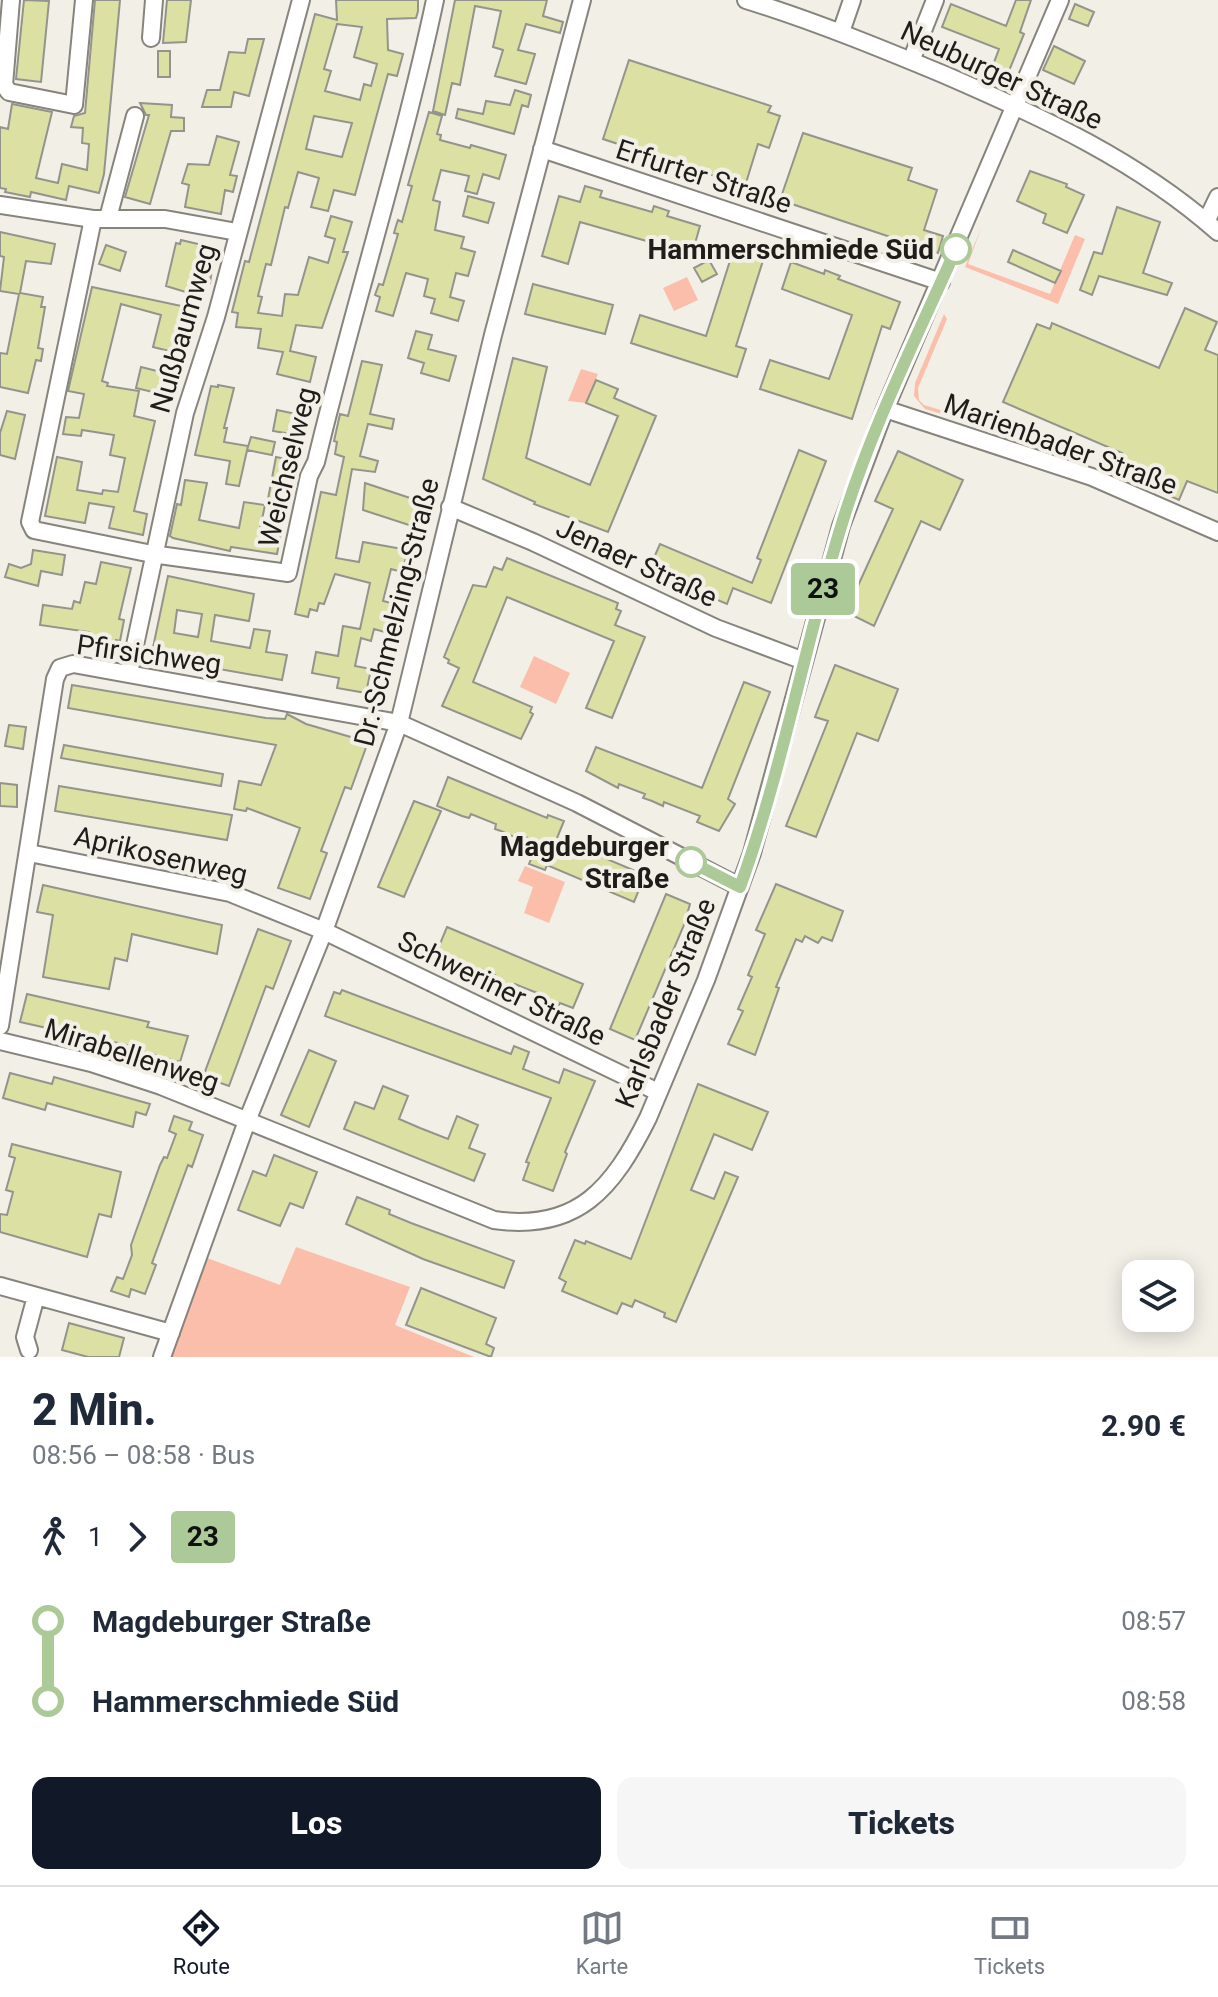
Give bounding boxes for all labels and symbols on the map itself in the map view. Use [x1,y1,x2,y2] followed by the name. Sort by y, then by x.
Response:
[896,14,1108,137] street label: Neuburger Straße
[612,133,796,220] street label: Erfurter Straße
[647,233,934,266] place label: Hammerschmiede Süd
[941,234,971,264] marker: Hammerschmiede Süd
[144,240,223,417] street label: Nußbaumweg
[252,384,323,551] street label: Weichselweg
[940,387,1182,502] street label: Marienbader Straße
[347,475,446,750] street label: Dr.-Schmelzing-Straße
[551,511,722,614] street label: Jenaer Straße
[787,563,859,615] line badge: 23
[75,628,223,681] street label: Pfirsichweg
[71,820,251,891] street label: Aprikosenweg
[500,830,669,895] place label: Magdeburger Straße
[676,847,706,877] marker: Magdeburger Straße
[608,894,723,1113] street label: Karlsbader Straße
[392,924,611,1053] street label: Schweriner Straße
[40,1012,223,1099] street label: Mirabellenweg

